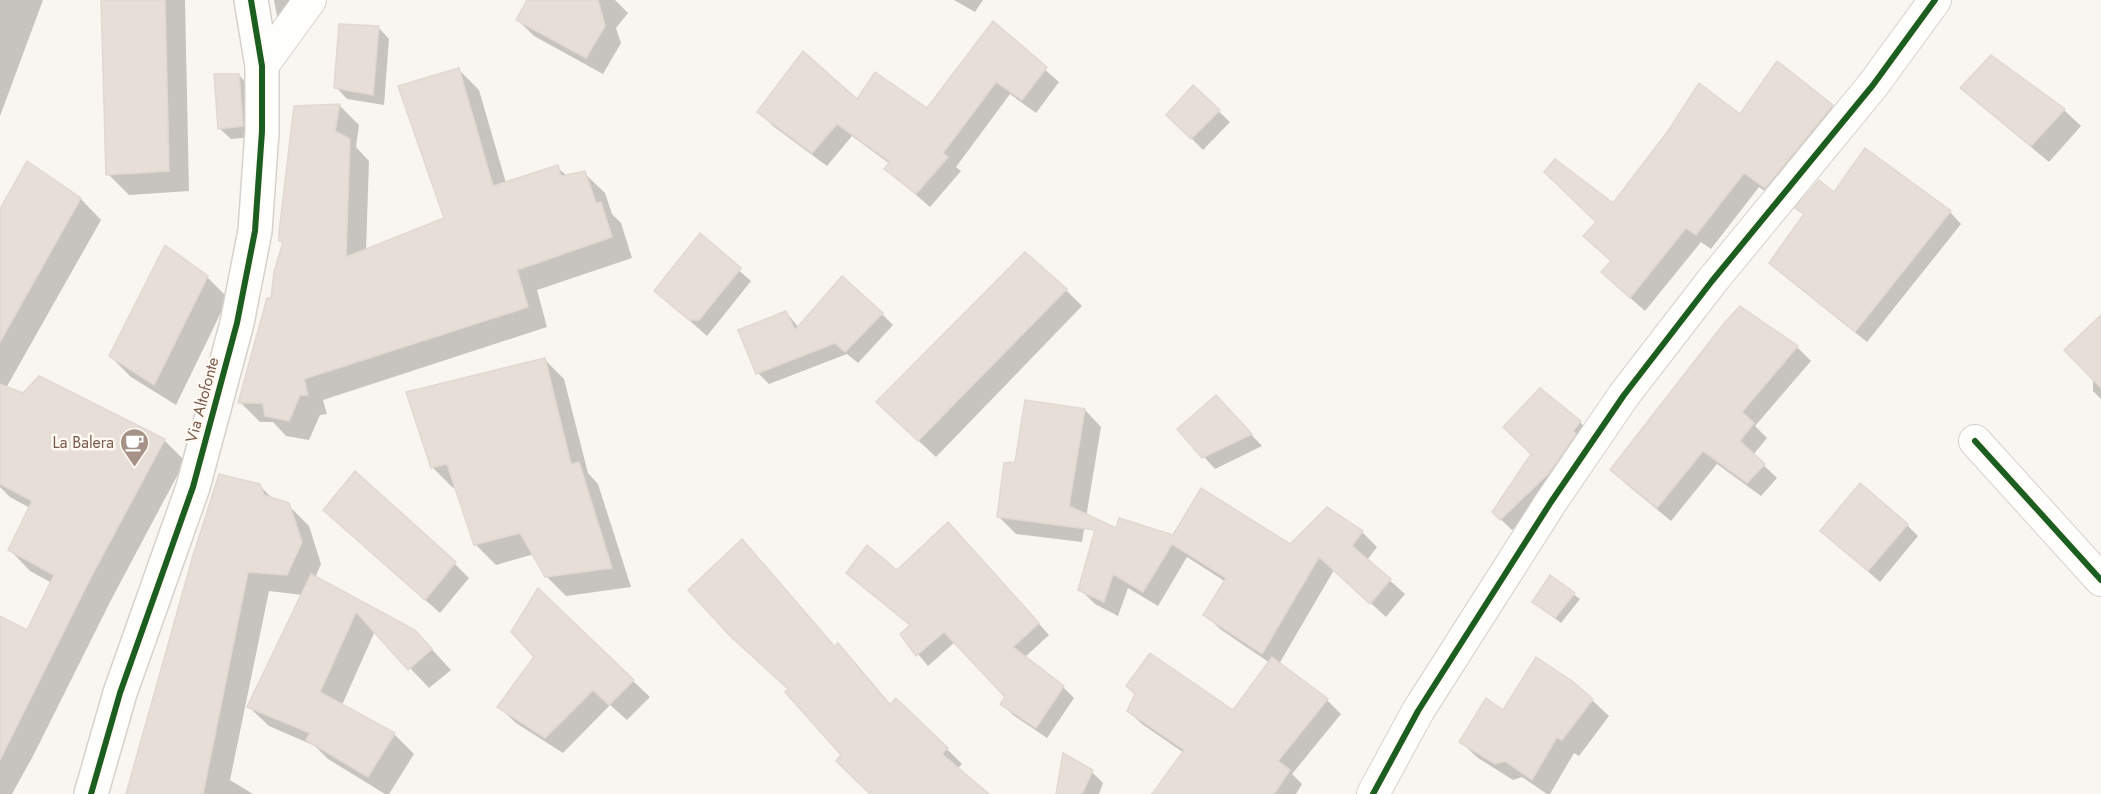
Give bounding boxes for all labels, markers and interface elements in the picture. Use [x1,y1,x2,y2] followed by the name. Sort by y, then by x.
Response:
[180,355,224,445] street label: Via Altofonte
[119,426,151,468] cafe icon: La Balera
[53,431,114,454] place label: La Balera

